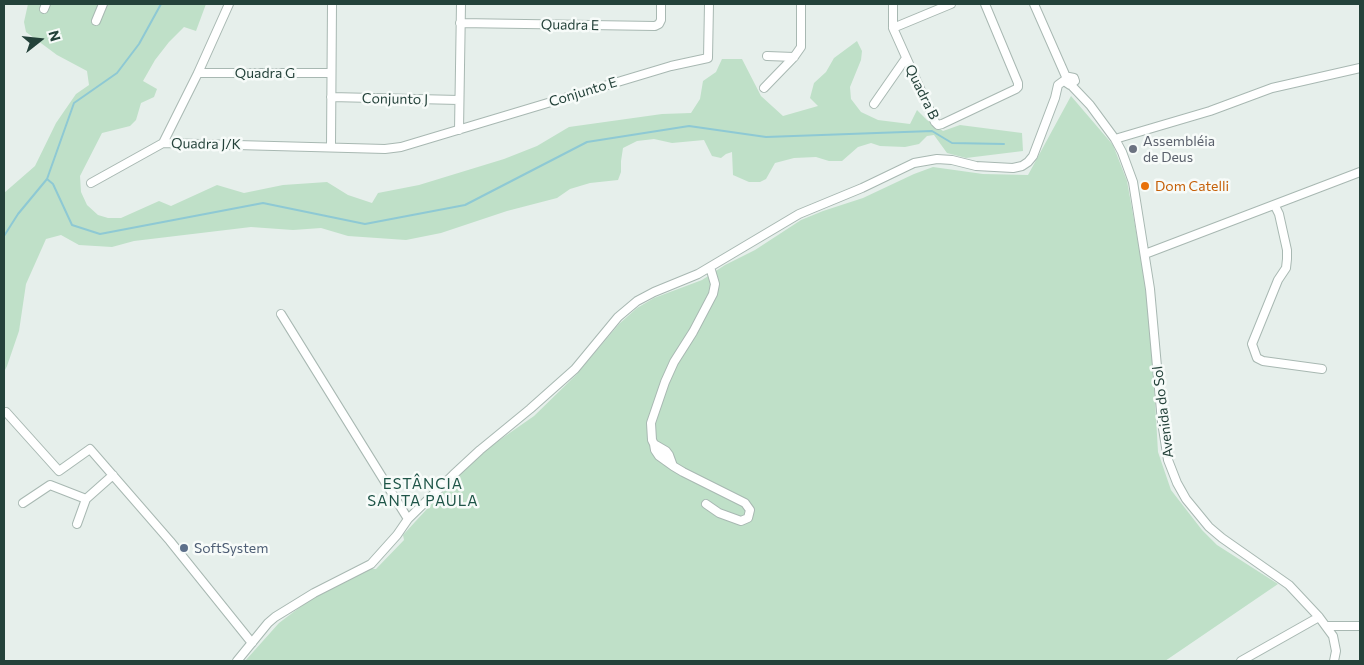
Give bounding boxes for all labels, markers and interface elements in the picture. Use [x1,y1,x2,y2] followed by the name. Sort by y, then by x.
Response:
[15,15,65,65] north arrow
[541,16,599,34] street label: Quadra E
[45,28,65,43] text: N
[901,62,943,122] street label: Quadra B
[235,65,295,81] street label: Quadra G
[547,74,619,110] street label: Conjunto E
[362,90,428,108] street label: Conjunto J
[1143,133,1215,166] place label: Assembléia de Deus
[171,135,241,153] street label: Quadra J/K
[1127,143,1139,155] marker: Assembléia de Deus
[1155,178,1229,194] place label: Dom Catelli
[1139,180,1151,192] marker: Dom Catelli
[1149,365,1177,459] street label: Avenida do Sol
[366,475,480,510] district label: ESTÂNCIA SANTA PAULA
[194,540,268,556] place label: SoftSystem
[178,542,190,554] marker: SoftSystem

